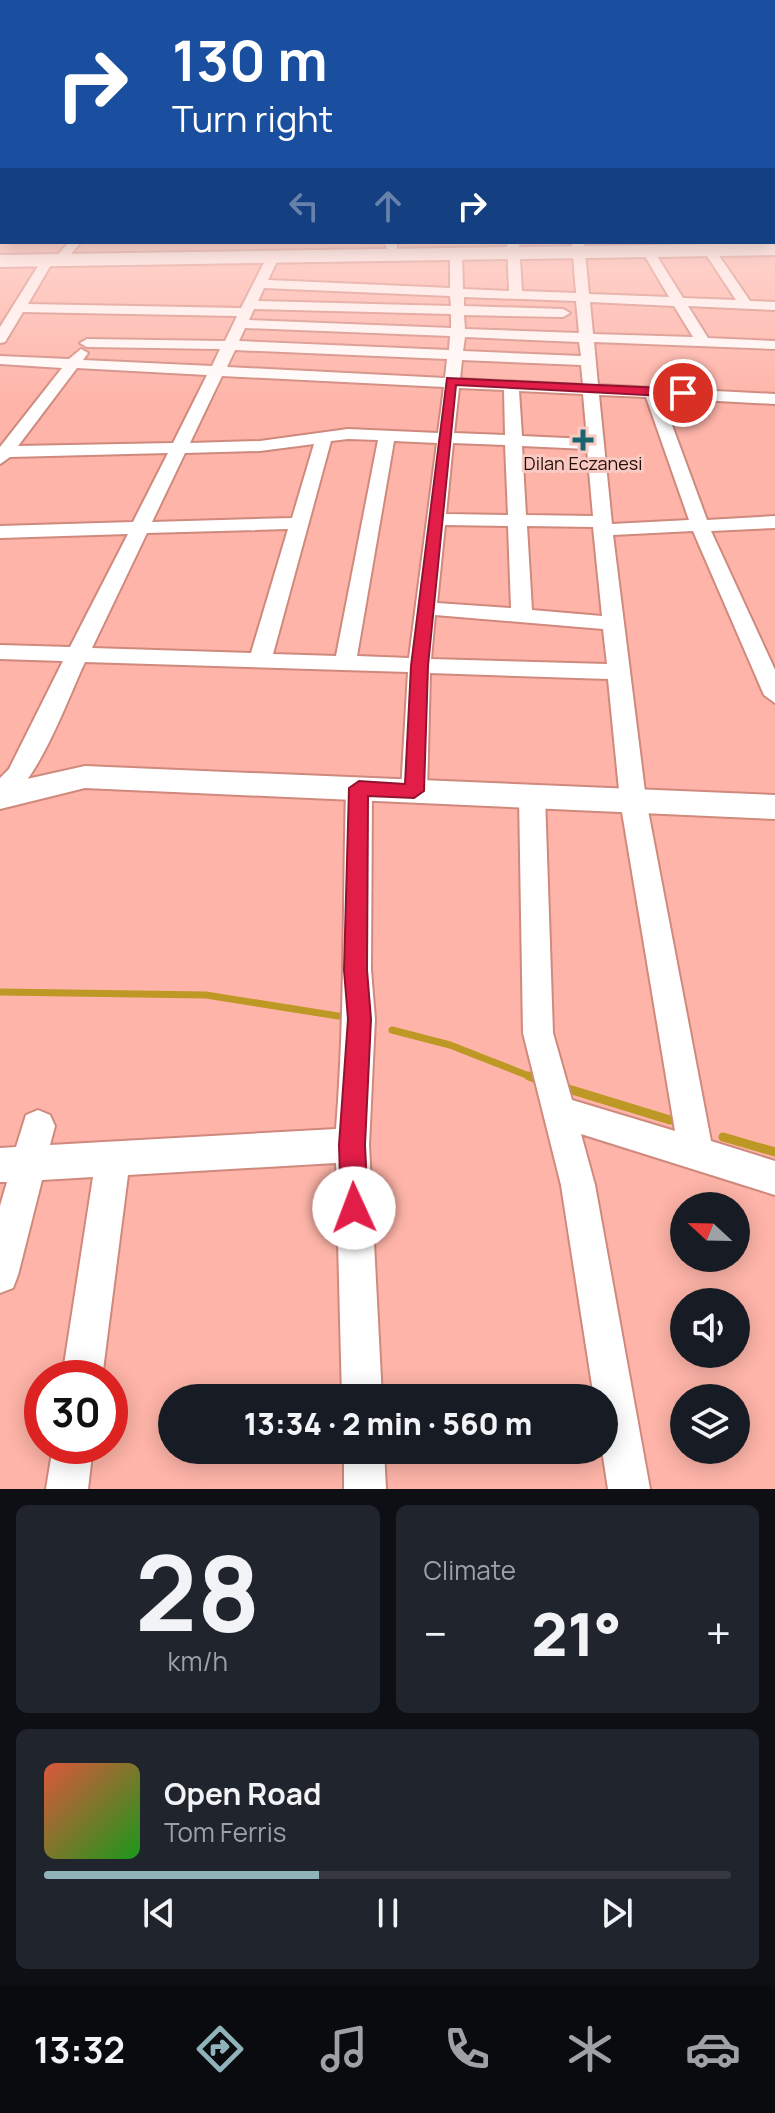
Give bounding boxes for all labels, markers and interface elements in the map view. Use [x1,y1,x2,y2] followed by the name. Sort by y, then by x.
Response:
[172,21,328,98] text: 130 m
[40,32,144,136] icon: right
[172,94,333,143] text: Turn right
[282,184,326,228] icon: left
[366,184,410,228] icon: ahead
[450,184,494,228] icon: right
[649,359,717,427] pin
[661,371,705,415] icon: arrive
[574,431,592,449] marker: Dilan Eczanesi
[524,451,642,475] place label: Dilan Eczanesi
[312,1166,396,1250] position arrow
[670,1192,750,1272] north arrow
[670,1192,750,1464] map controls
[670,1288,750,1368] button: sound
[24,1360,128,1464] speed limit sign: 30
[670,1384,750,1464] button: layers
[244,1403,532,1444] text: 13:34 · 2 min · 560 m
[135,1520,261,1662] text: 28
[424,1552,516,1588] text: Climate
[531,1592,622,1674] text: 21°
[424,1603,447,1663] text: −
[706,1603,731,1663] text: +
[168,1643,228,1679] text: km/h
[164,1773,321,1814] text: Open Road
[164,1814,286,1850] text: Tom Ferris
[137,1891,181,1935] icon: previous
[366,1891,410,1935] icon: pause
[595,1891,639,1935] icon: next
[192,2021,248,2077] icon: directions
[316,2021,372,2077] icon: music
[439,2021,495,2077] icon: phone
[562,2021,618,2077] icon: climate
[685,2021,741,2077] icon: car
[34,2025,125,2074] text: 13:32

